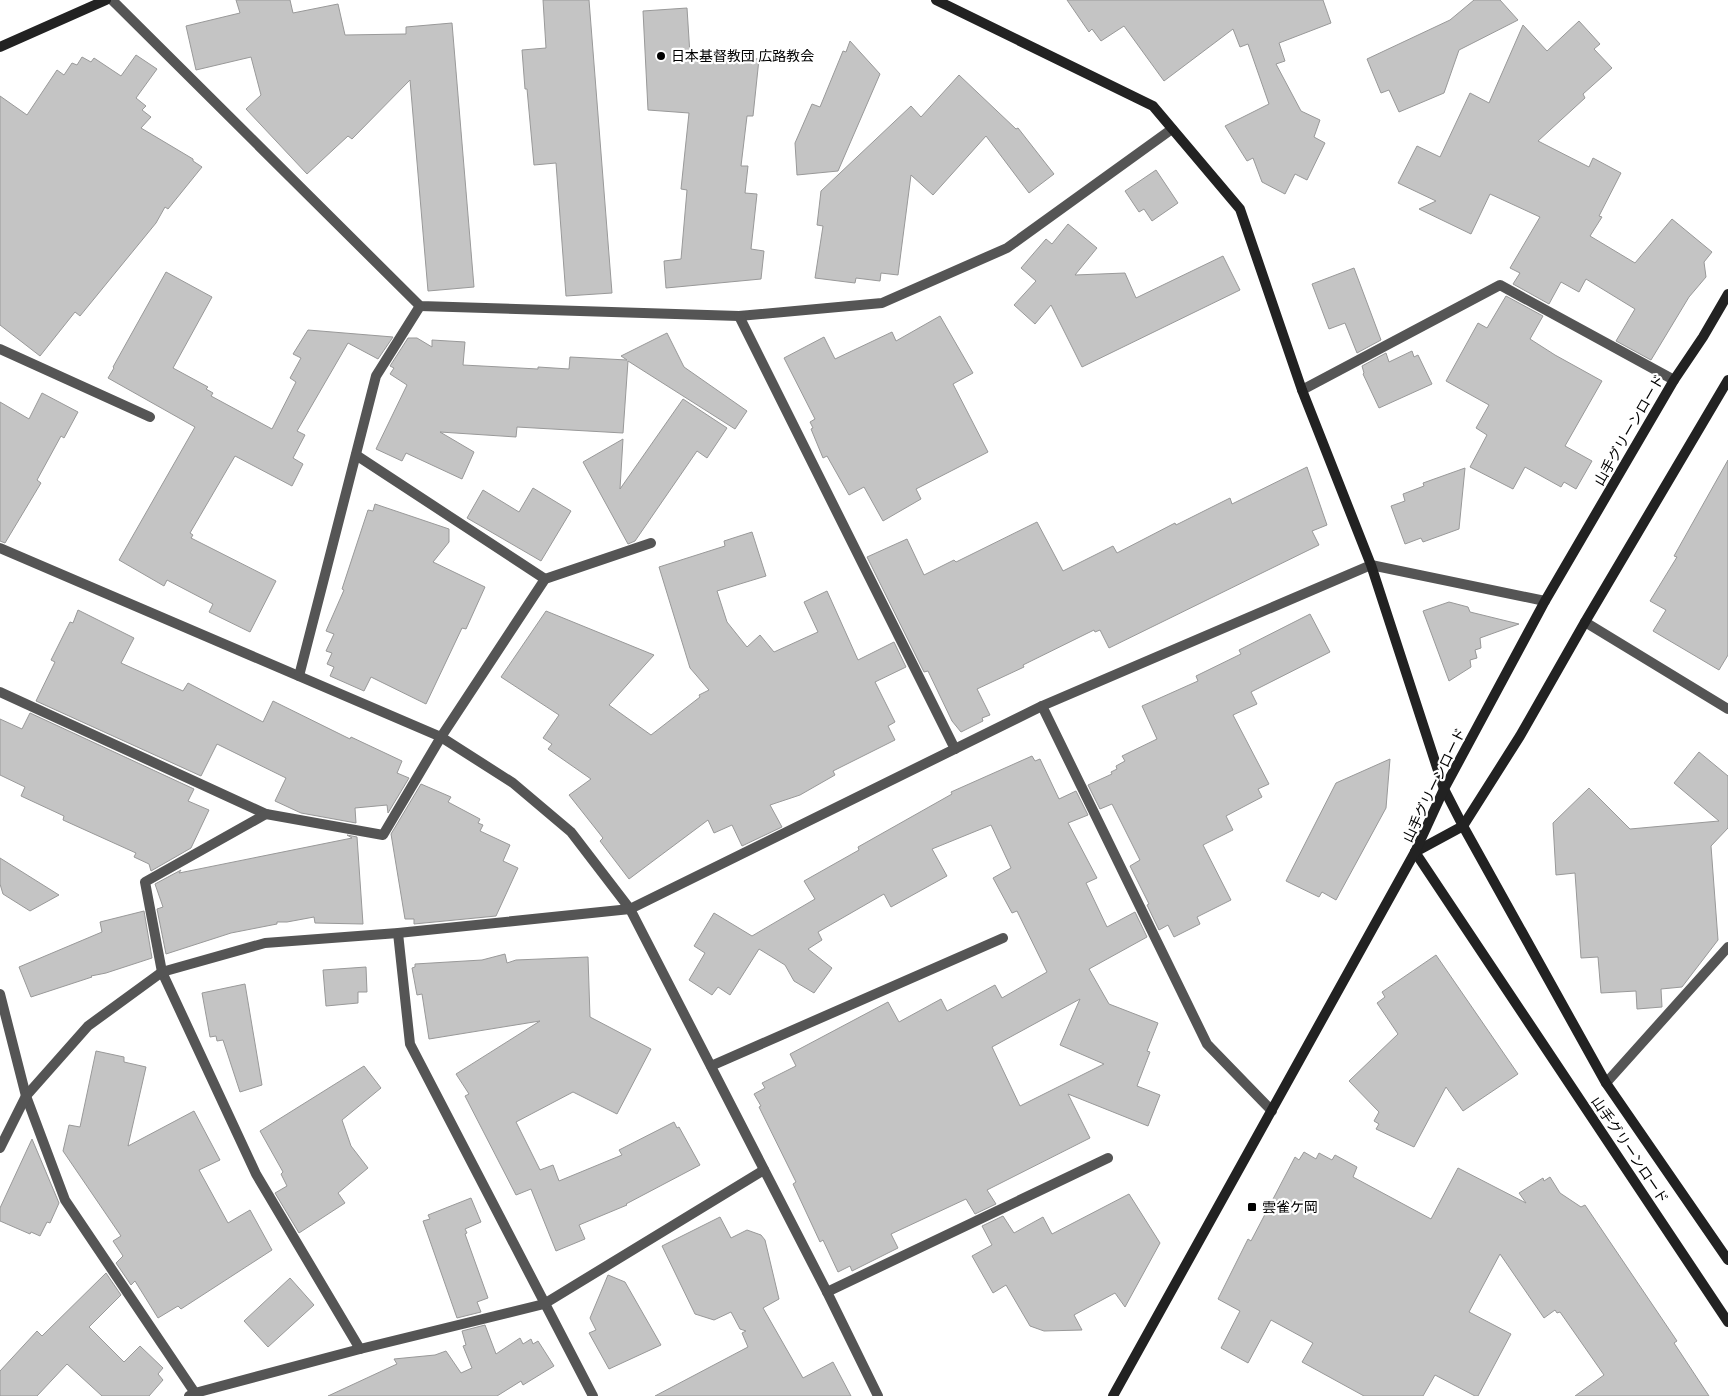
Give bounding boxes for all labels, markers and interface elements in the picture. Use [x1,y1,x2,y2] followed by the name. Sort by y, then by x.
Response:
[671,47,814,65] place label: 日本基督教団 広路教会
[655,50,667,62] marker: 日本基督教団 広路教会
[1590,371,1668,489] street label: 山手グリーンロード
[1398,725,1470,845] street label: 山手グリーンロード
[1588,1093,1672,1207] street label: 山手グリーンロード
[1262,1198,1318,1216] place label: 雲雀ケ岡
[1246,1201,1258,1213] marker: 雲雀ケ岡

